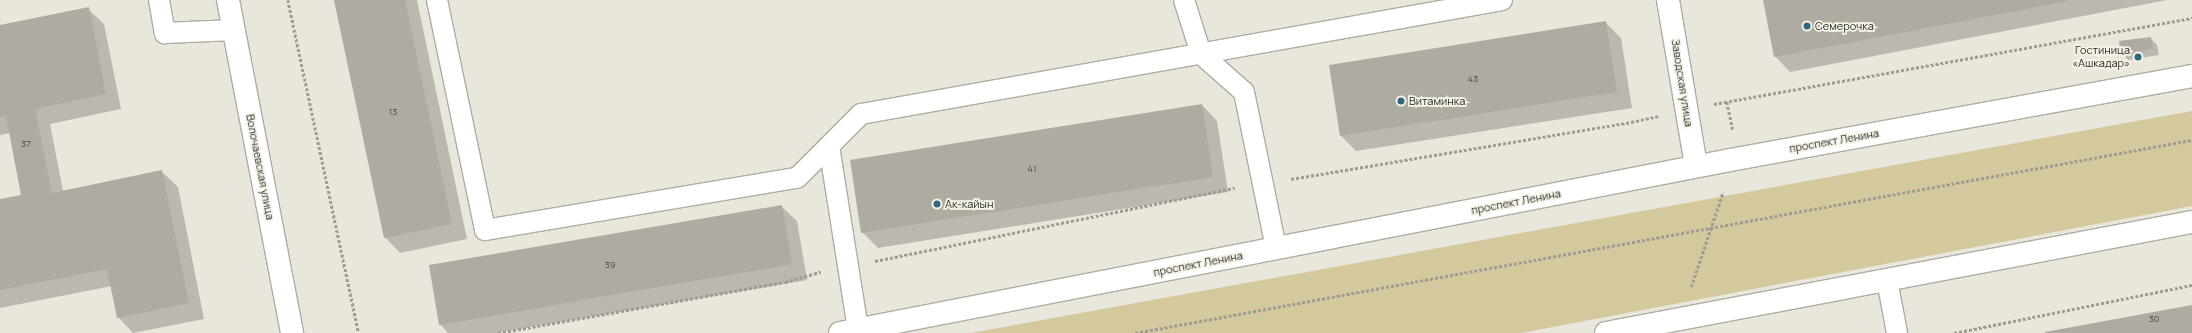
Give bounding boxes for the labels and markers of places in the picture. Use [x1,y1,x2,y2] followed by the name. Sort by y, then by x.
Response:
[1815,19,1874,33] place label: Семерочка
[1802,21,1812,31] marker: Семерочка
[2072,44,2130,70] place label: Гостиница «Ашкадар»
[2133,52,2143,62] marker: Гостиница «Ашкадар»
[1409,94,1465,108] place label: Витаминка
[1396,96,1406,106] marker: Витаминка
[945,197,993,211] place label: Ак-кайын
[932,199,942,209] marker: Ак-кайын

